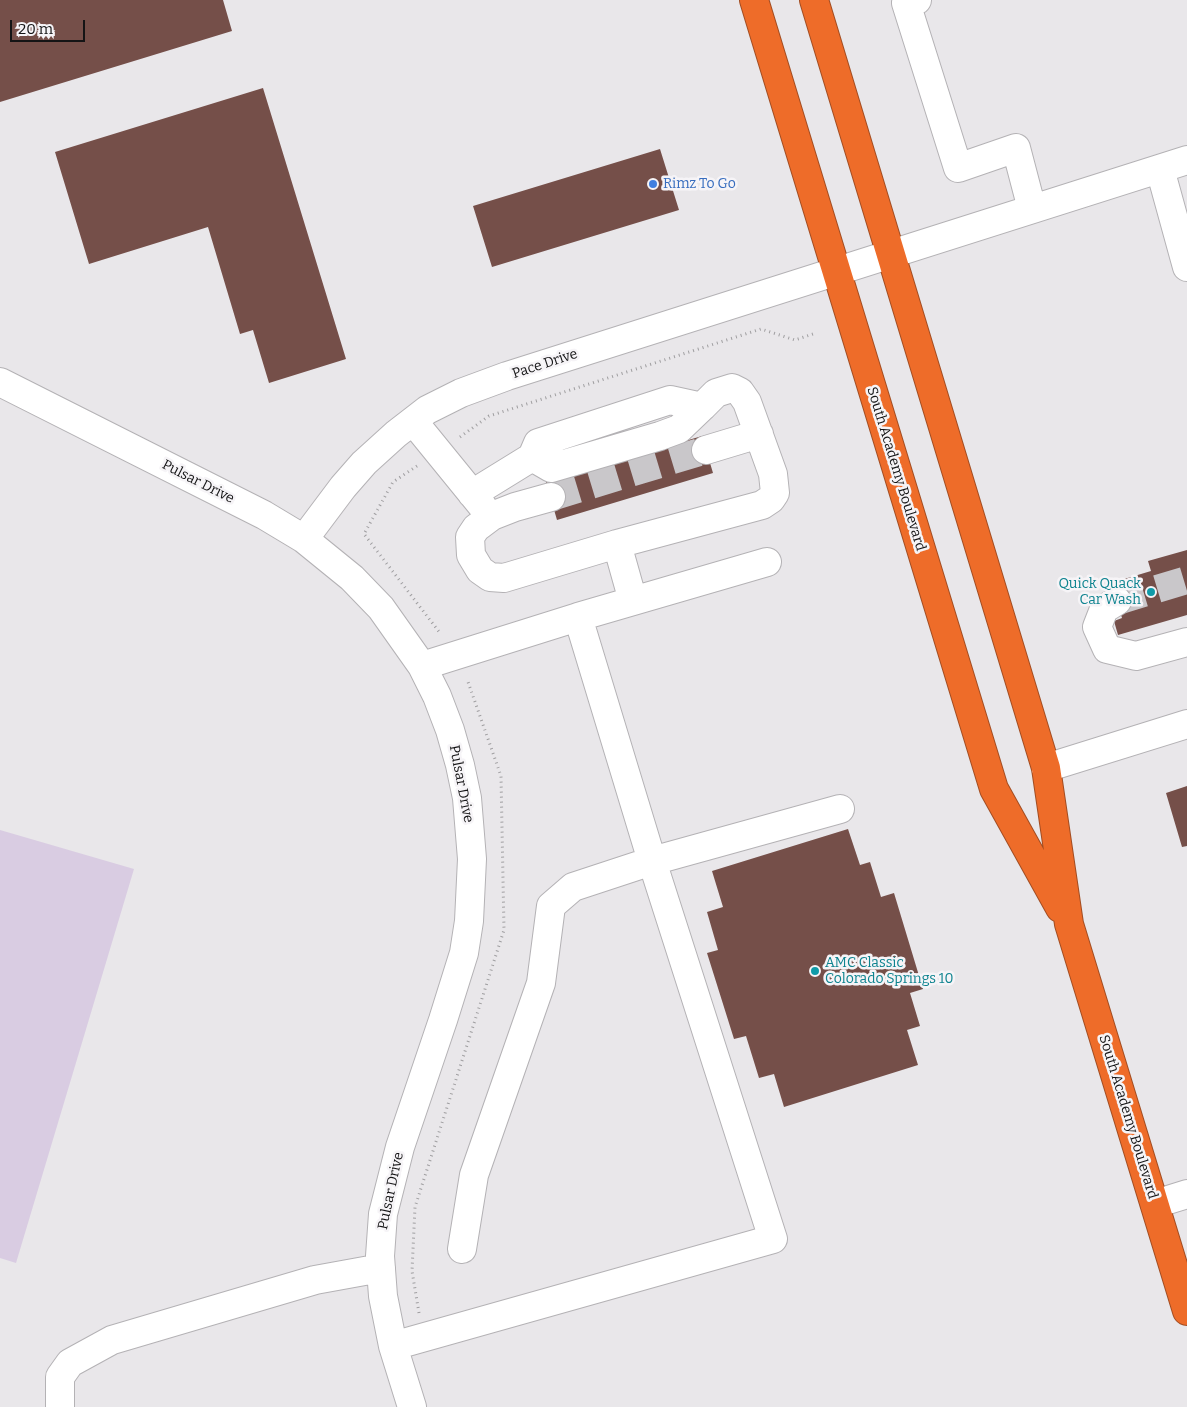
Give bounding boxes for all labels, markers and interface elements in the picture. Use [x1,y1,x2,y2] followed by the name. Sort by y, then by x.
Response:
[12,10,88,42] scale bar
[18,20,53,38] text: 20 m
[663,176,736,192] place label: Rimz To Go
[647,178,659,190] marker: Rimz To Go
[510,346,580,382] street label: Pace Drive
[863,385,929,553] street label: South Academy Boulevard
[159,457,237,507] street label: Pulsar Drive
[1058,576,1141,608] place label: Quick Quack Car Wash
[1145,586,1157,598] marker: Quick Quack Car Wash
[445,744,477,824] street label: Pulsar Drive
[825,955,954,988] place label: AMC Classic Colorado Springs 10
[809,965,821,977] marker: AMC Classic Colorado Springs 10
[1095,1033,1161,1201] street label: South Academy Boulevard
[375,1151,407,1231] street label: Pulsar Drive

